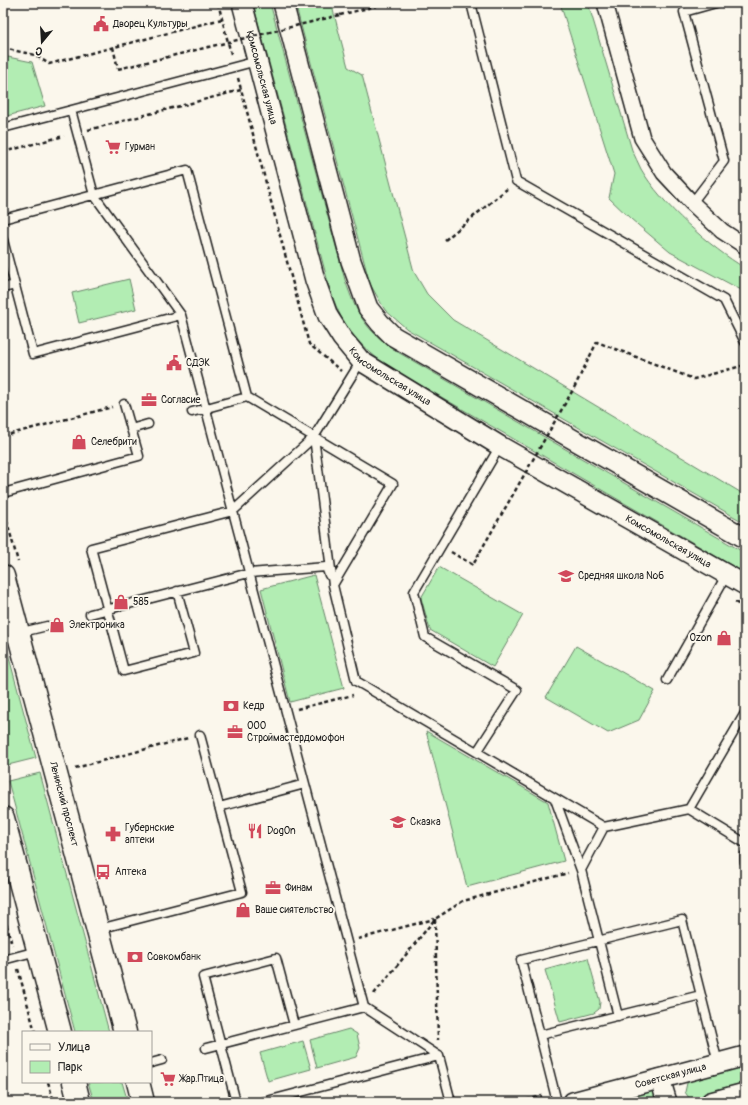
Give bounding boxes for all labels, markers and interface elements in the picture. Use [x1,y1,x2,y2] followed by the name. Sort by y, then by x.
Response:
[92,15,110,33] public building icon: Дворец Культуры
[112,18,188,30] place label: Дворец Культуры
[22,22,62,62] north arrow
[243,29,280,126] street label: Комсомольская улица
[34,44,44,58] text: С
[104,138,122,156] supermarket icon: Гурман
[125,141,155,153] place label: Гурман
[346,345,433,408] street label: Комсомольская улица
[165,354,183,372] public building icon: СДЭК
[186,357,210,369] place label: СДЭК
[140,391,158,409] office icon: Согласие
[161,394,200,406] place label: Согласие
[70,433,88,451] shop icon: Селебрити
[91,436,137,448] place label: Селебрити
[623,512,714,571] street label: Комсомольская улица
[557,567,575,585] school or university icon: Средняя школа №6
[578,570,664,582] place label: Средняя школа №6
[112,593,130,611] shop icon: 585
[133,596,149,608] place label: 585
[48,616,66,634] shop icon: Электроника
[69,619,125,631] place label: Электроника
[715,629,733,647] shop icon: Ozon
[690,632,712,644] place label: Ozon
[222,697,240,715] bank icon: Кедр
[243,700,265,712] place label: Кедр
[247,720,345,744] place label: ООО Строймастердомофон
[226,723,244,741] office icon: ООО Строймастердомофон
[47,759,81,848] street label: Ленинский проспект
[389,813,407,831] school or university icon: Сказка
[410,816,441,828] place label: Сказка
[125,822,174,846] place label: Губернские аптеки
[246,822,264,840] restaurant icon: DogOn
[104,825,122,843] pharmacy icon: Губернские аптеки
[267,825,296,837] place label: DogOn
[94,863,112,881] bus stop icon: Аптека
[115,866,147,878] place label: Аптека
[264,879,282,897] office icon: Финам
[285,882,313,894] place label: Финам
[234,901,252,919] shop icon: Ваше сиятельство
[255,904,334,916] place label: Ваше сиятельство
[126,948,144,966] bank icon: Совкомбанк
[147,951,201,963] place label: Совкомбанк
[22,1031,152,1083] legend
[58,1040,90,1055] text: Улица
[58,1060,83,1075] text: Парк
[634,1061,708,1091] street label: Советская улица
[159,1070,177,1088] supermarket icon: Жар.Птица
[178,1073,224,1085] place label: Жар.Птица

